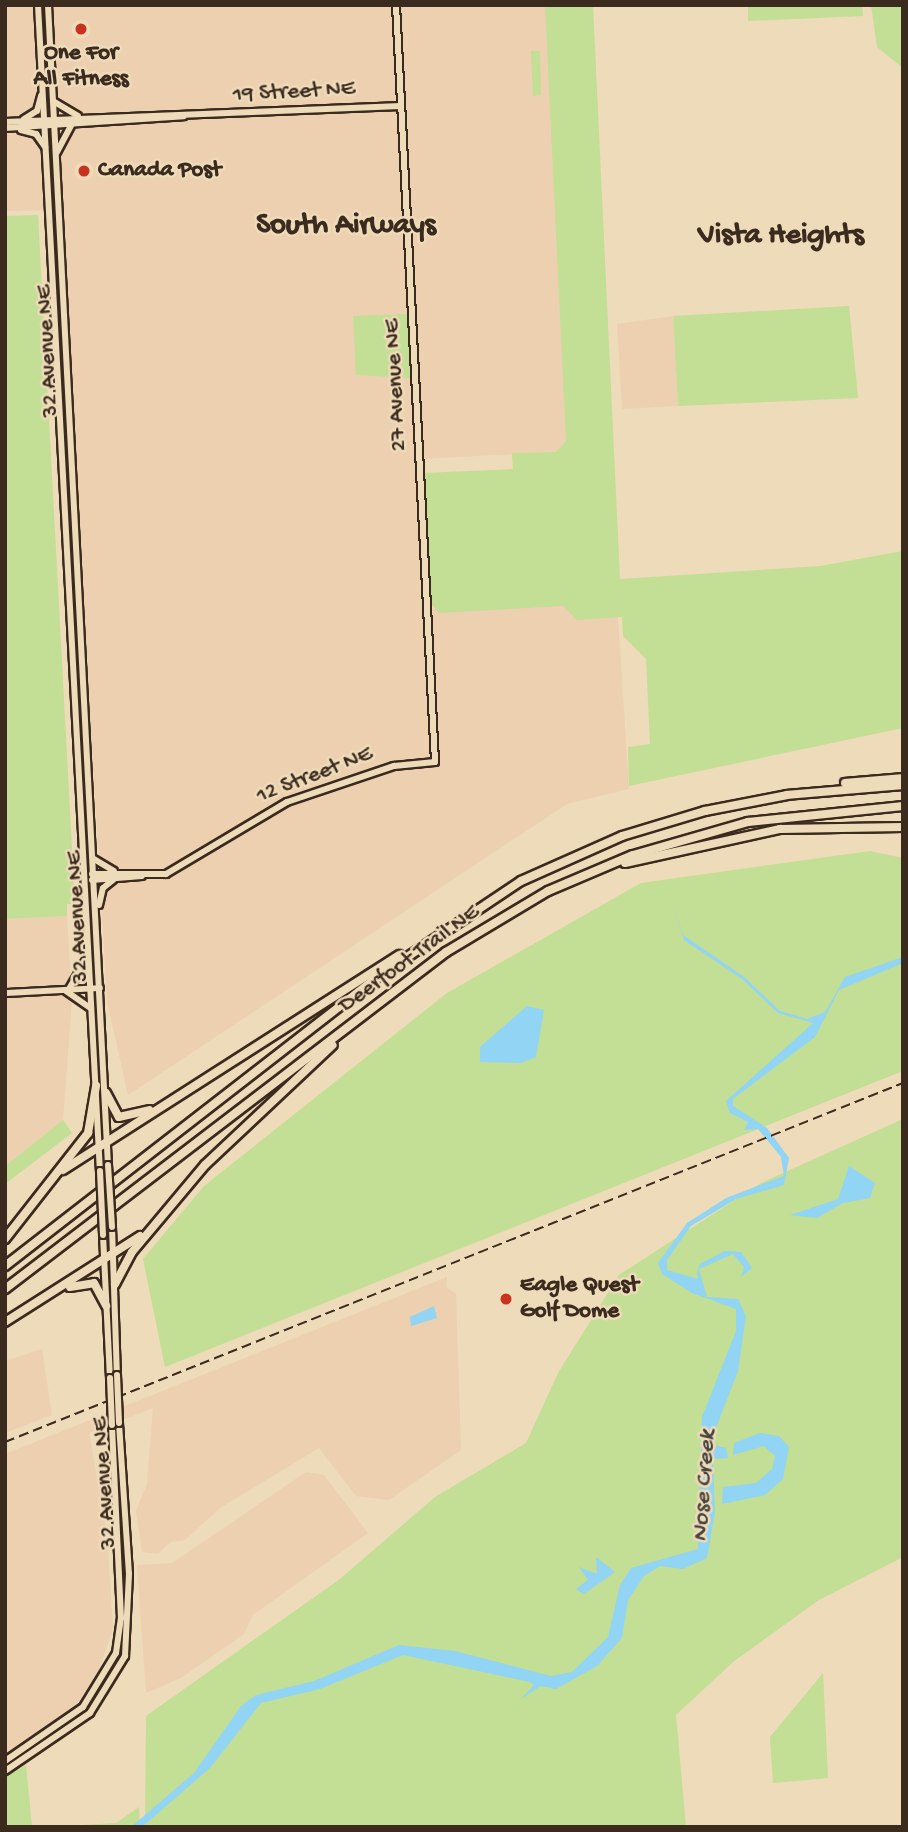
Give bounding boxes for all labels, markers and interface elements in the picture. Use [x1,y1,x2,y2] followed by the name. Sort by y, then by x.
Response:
[73,21,89,37] marker: One For All Fitness
[33,40,129,94] place label: One For All Fitness
[232,76,356,110] street label: 19 Street NE
[98,157,221,185] place label: Canada Post
[76,163,92,179] marker: Canada Post
[256,209,436,245] district label: South Airways
[698,219,864,255] district label: Vista Heights
[32,284,66,418] street label: 32 Avenue NE
[380,318,414,452] street label: 27 Avenue NE
[253,741,377,811] street label: 12 Street NE
[62,850,96,984] street label: 32 Avenue NE
[334,900,486,1020] street label: Deerfoot Trail NE
[520,1272,639,1326] place label: Eagle Quest Golf Dome
[498,1291,514,1307] marker: Eagle Quest Golf Dome
[88,1416,124,1550] street label: 32 Avenue NE
[687,1429,723,1543] water label: Nose Creek

